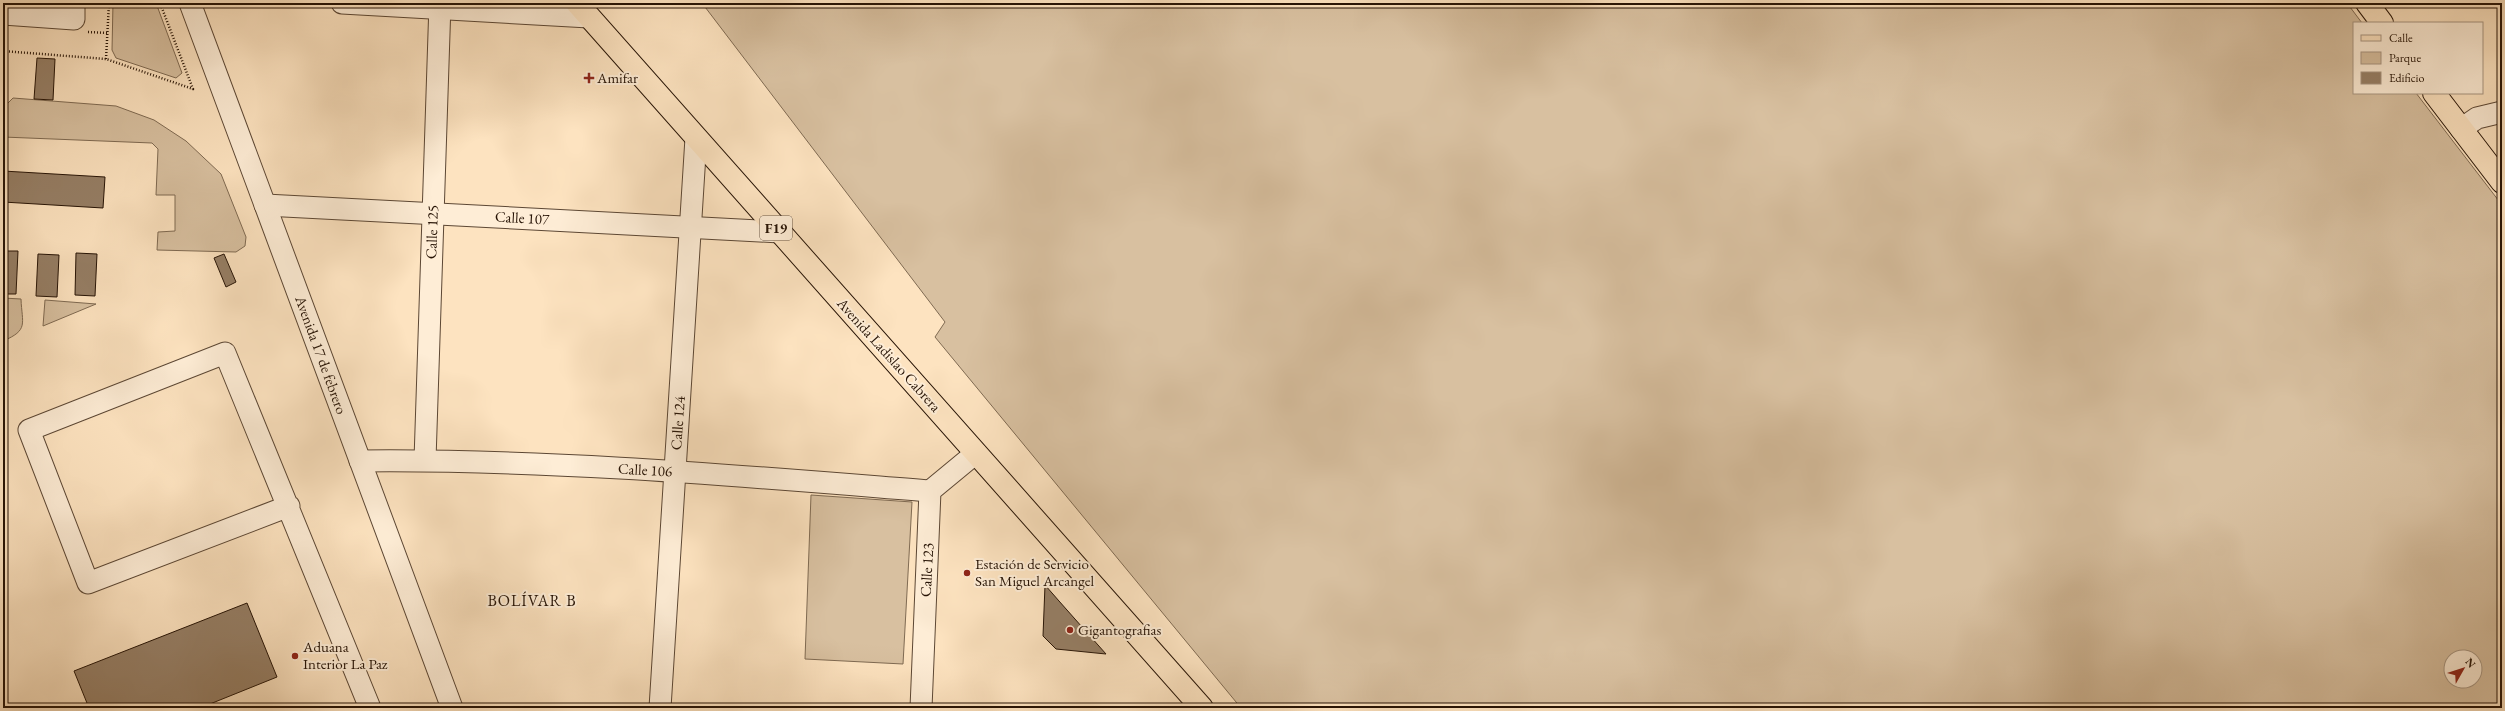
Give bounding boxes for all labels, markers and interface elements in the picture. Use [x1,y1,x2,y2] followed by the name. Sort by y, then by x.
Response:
[2353,22,2483,94] legend
[2389,30,2413,46] text: Calle
[2389,50,2421,66] text: Parque
[596,68,638,87] place label: Amifar
[2389,70,2425,86] text: Edificio
[584,73,594,83] marker: Amifar
[421,205,442,259] street label: Calle 125
[494,207,550,228] street label: Calle 107
[760,216,792,240] road number: F19
[291,292,352,417] street label: Avenida 17 de febrero
[833,293,945,416] street label: Avenida Ladislao Cabrera
[666,394,689,451] street label: Calle 124
[617,459,673,480] street label: Calle 106
[916,542,937,598] street label: Calle 123
[975,554,1095,590] place label: Estación de Servicio San Miguel Arcangel
[962,568,972,578] marker: Estación de Servicio San Miguel Arcangel
[487,590,577,611] district label: BOLÍVAR B
[1078,620,1161,639] place label: Gigantografias
[1065,625,1075,635] marker: Gigantografias
[302,637,388,673] place label: Aduana Interior La Paz
[2443,649,2483,689] north arrow
[290,651,300,661] marker: Aduana Interior La Paz
[2463,655,2479,671] text: N

